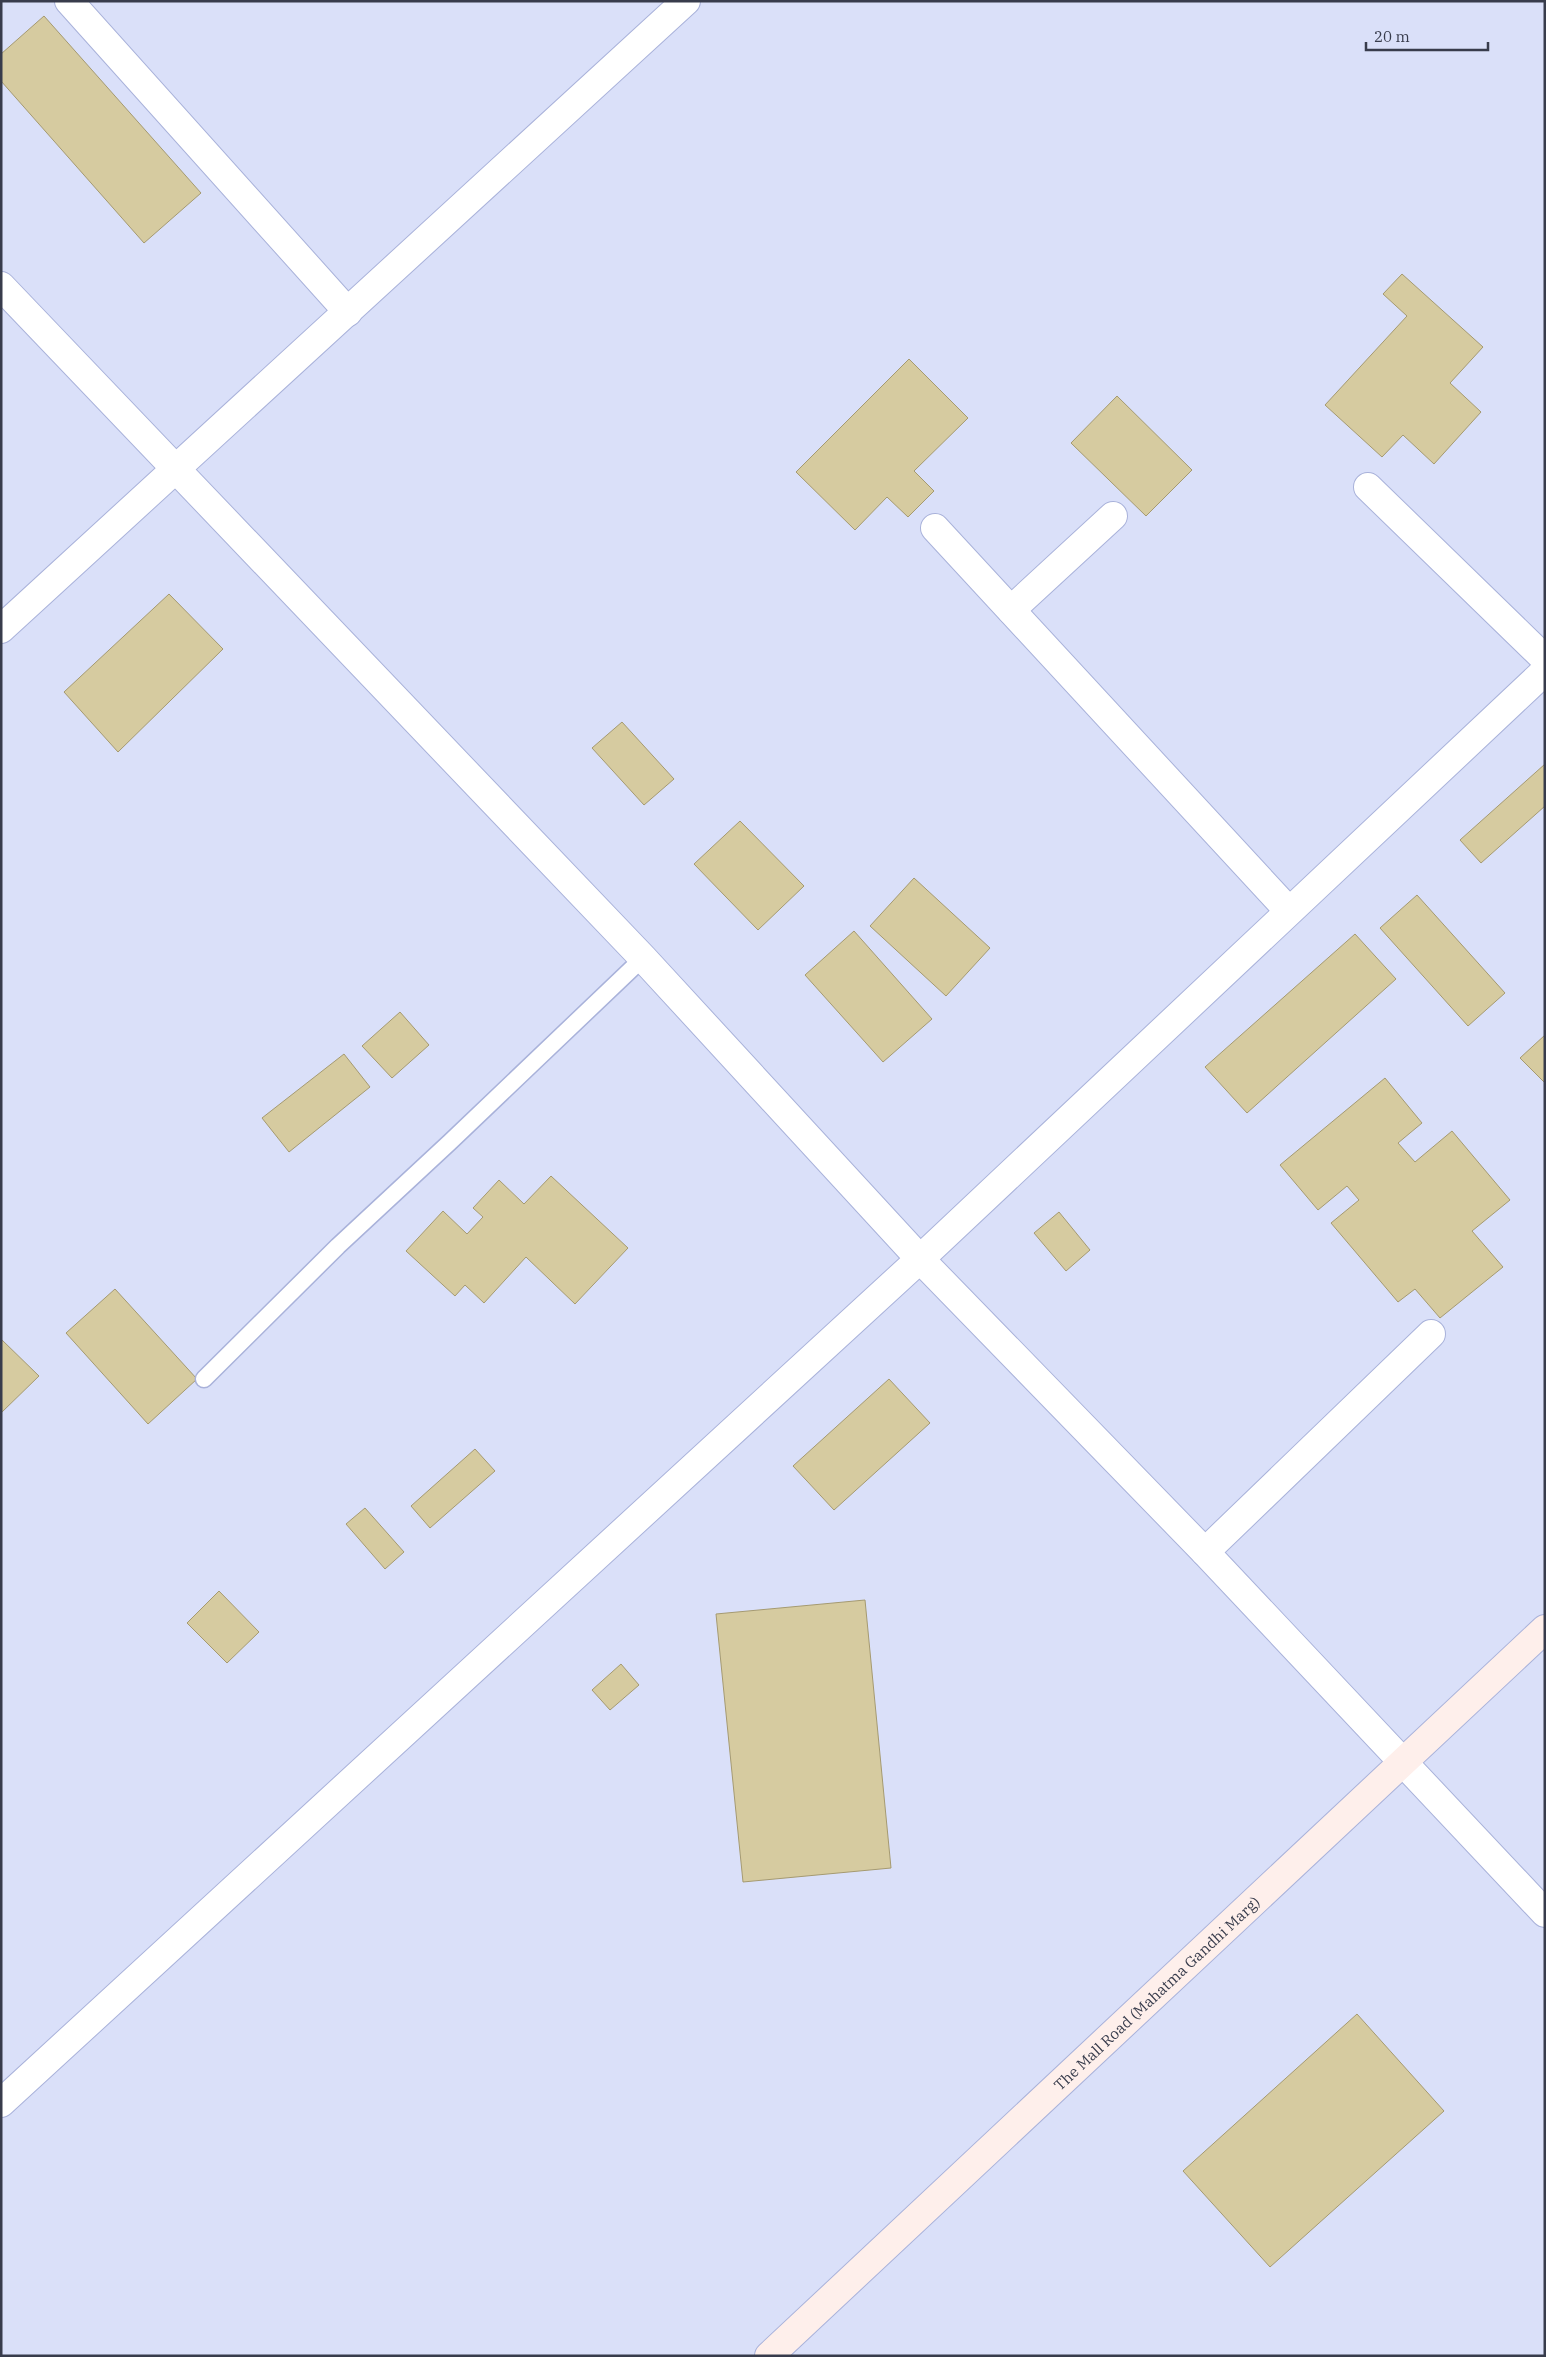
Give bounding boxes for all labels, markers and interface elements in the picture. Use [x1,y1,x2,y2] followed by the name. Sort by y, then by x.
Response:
[1366,20,1488,52] scale bar
[1374,27,1410,46] text: 20 m
[1049,1892,1264,2094] street label: The Mall Road (Mahatma Gandhi Marg)

